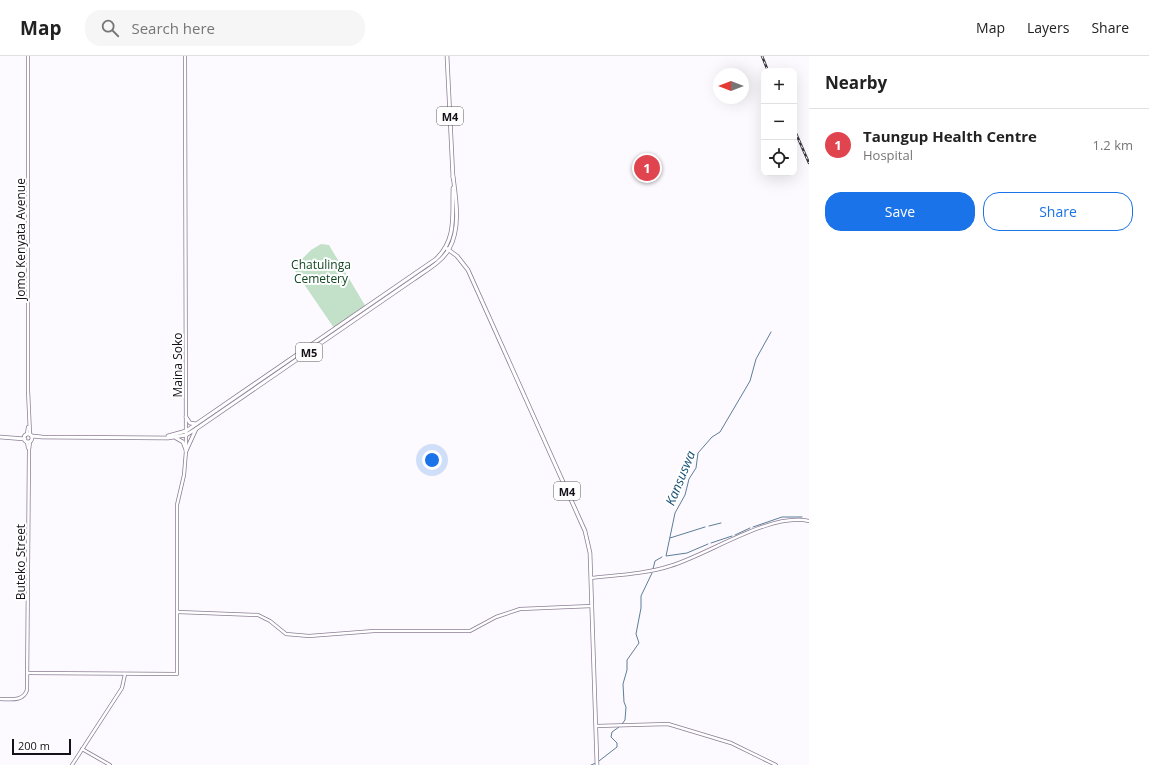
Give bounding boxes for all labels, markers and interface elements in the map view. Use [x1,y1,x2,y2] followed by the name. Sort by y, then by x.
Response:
[85,10,365,46] search box
[20,15,61,41] text: Map
[99,17,121,39] icon: search
[131,18,215,38] text: Search here
[976,18,1005,37] text: Map
[1027,18,1069,37] text: Layers
[1091,18,1129,37] text: Share
[713,68,749,104] north arrow
[761,68,797,176] map controls
[761,68,797,104] button: +
[825,71,887,94] text: Nearby
[761,104,797,140] button: −
[437,107,463,125] road number: M4
[863,126,1037,146] text: Taungup Health Centre
[834,136,842,154] text: 1
[1092,136,1133,154] text: 1.2 km
[761,140,797,176] button: locate
[863,146,913,164] text: Hospital
[634,153,660,183] pin: 1
[12,178,29,301] street label: Jomo Kenyata Avenue
[825,192,975,231] button: Save
[983,192,1133,231] button: Share
[291,256,351,287] park label: Chatulinga Cemetery
[169,333,186,397] street label: Maina Soko
[296,343,322,361] road number: M5
[661,447,699,508] water label: Kansuswa
[422,450,442,470] your location
[554,482,580,500] road number: M4
[12,524,29,600] street label: Buteko Street
[12,737,71,756] scale bar
[18,738,50,753] text: 200 m

